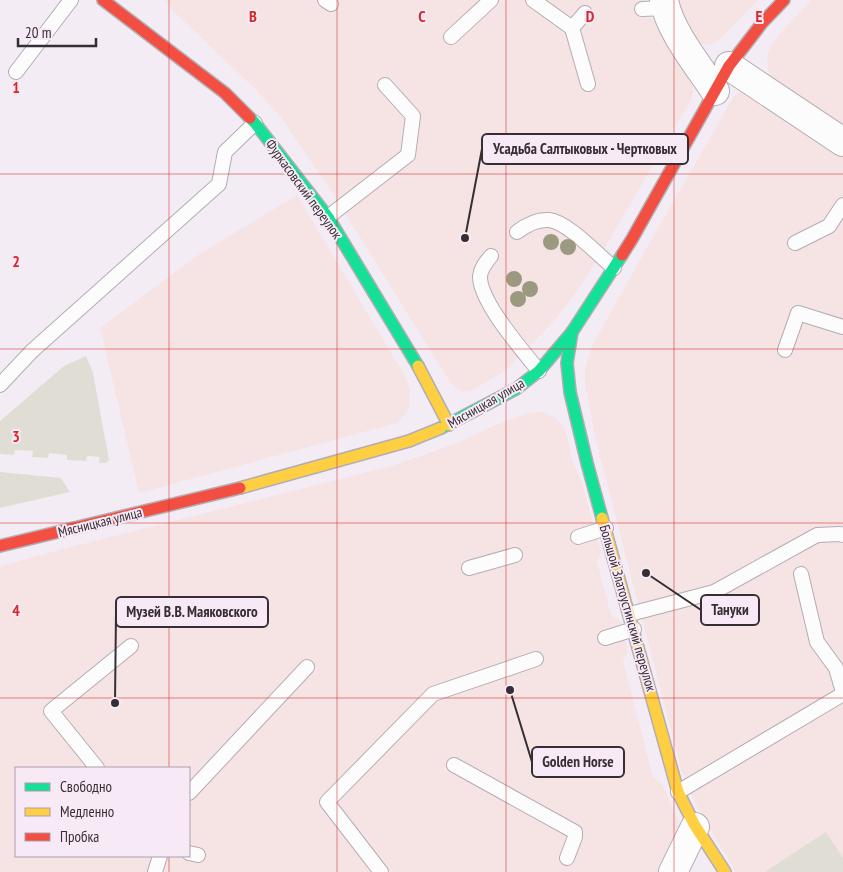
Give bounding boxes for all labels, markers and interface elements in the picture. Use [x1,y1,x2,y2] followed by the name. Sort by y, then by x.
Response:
[249,6,257,26] text: B
[418,6,426,26] text: C
[586,6,595,26] text: D
[756,6,763,26] text: E
[18,15,95,47] scale bar
[25,23,51,42] text: 20 m
[12,77,20,97] text: 1
[482,134,688,164] callout: Усадьба Салтыковых - Чертковых
[262,136,347,243] street label: Фуркасовский переулок
[492,139,677,158] text: Усадьба Салтыковых - Чертковых
[12,251,20,271] text: 2
[444,374,528,432] street label: Мясницкая улица
[12,426,20,446] text: 3
[56,503,144,541] street label: Мясницкая улица
[596,523,661,694] street label: Большой Златоустинский переулок
[701,595,759,625] callout: Тануки
[116,597,268,627] callout: Музей В.В. Маяковского
[12,600,20,620] text: 4
[711,600,749,619] text: Тануки
[126,602,258,621] text: Музей В.В. Маяковского
[532,747,624,777] callout: Golden Horse
[542,752,614,771] text: Golden Horse
[15,767,190,857] legend
[60,777,112,796] text: Свободно
[60,802,114,821] text: Медленно
[60,827,99,846] text: Пробка

